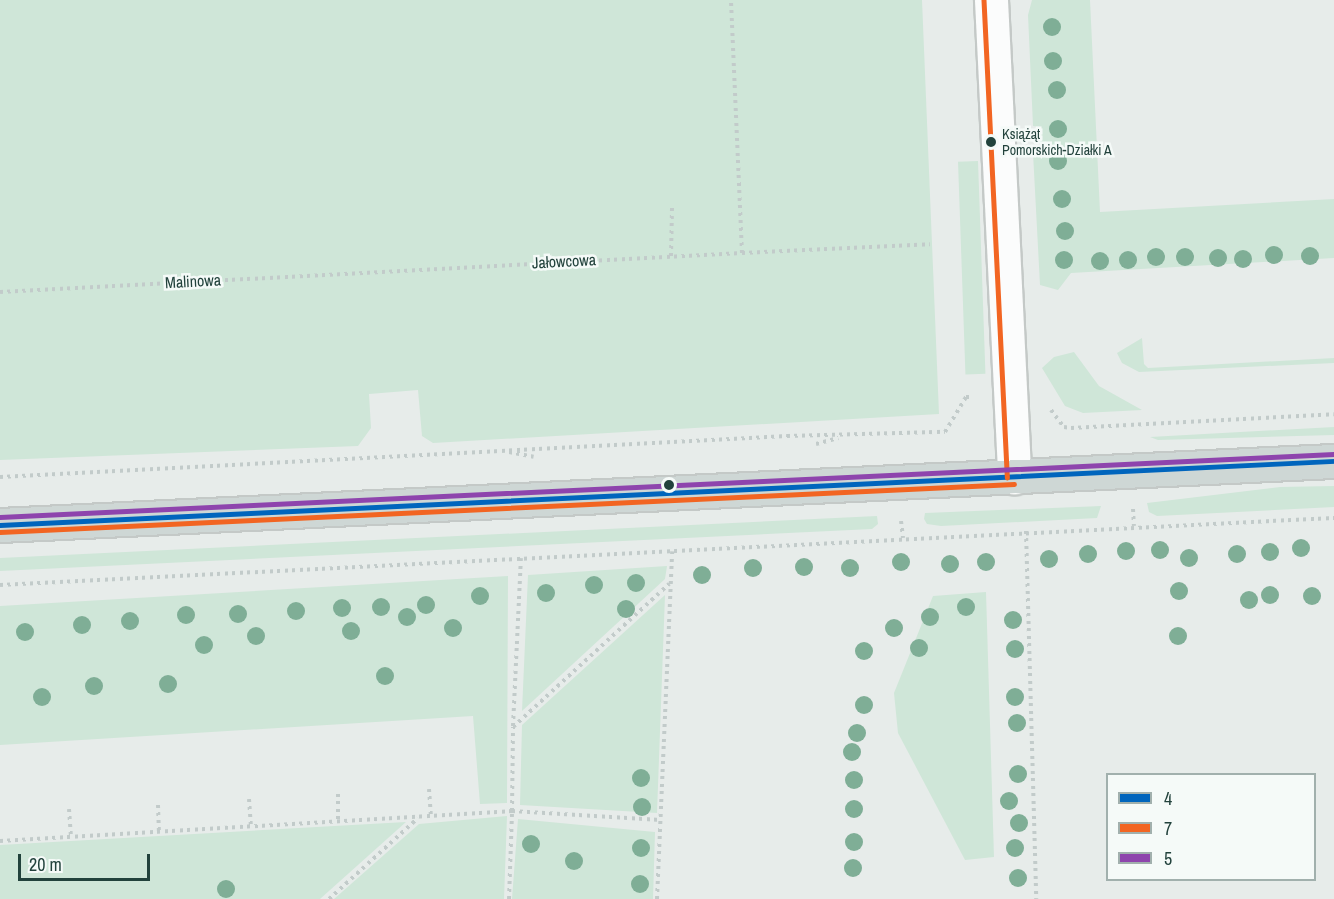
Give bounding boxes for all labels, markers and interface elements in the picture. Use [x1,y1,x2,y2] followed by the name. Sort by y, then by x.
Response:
[1002,126,1112,158] place label: Książąt Pomorskich-Działki A
[985,136,997,148] marker: Książąt Pomorskich-Działki A
[531,250,597,272] street label: Jałowcowa
[164,270,222,292] street label: Malinowa
[663,479,675,491] unlabelled marker
[1106,773,1316,881] legend
[1164,786,1172,811] text: 4
[1164,816,1172,841] text: 7
[21,842,153,880] scale bar
[1164,846,1172,871] text: 5
[29,852,62,877] text: 20 m

